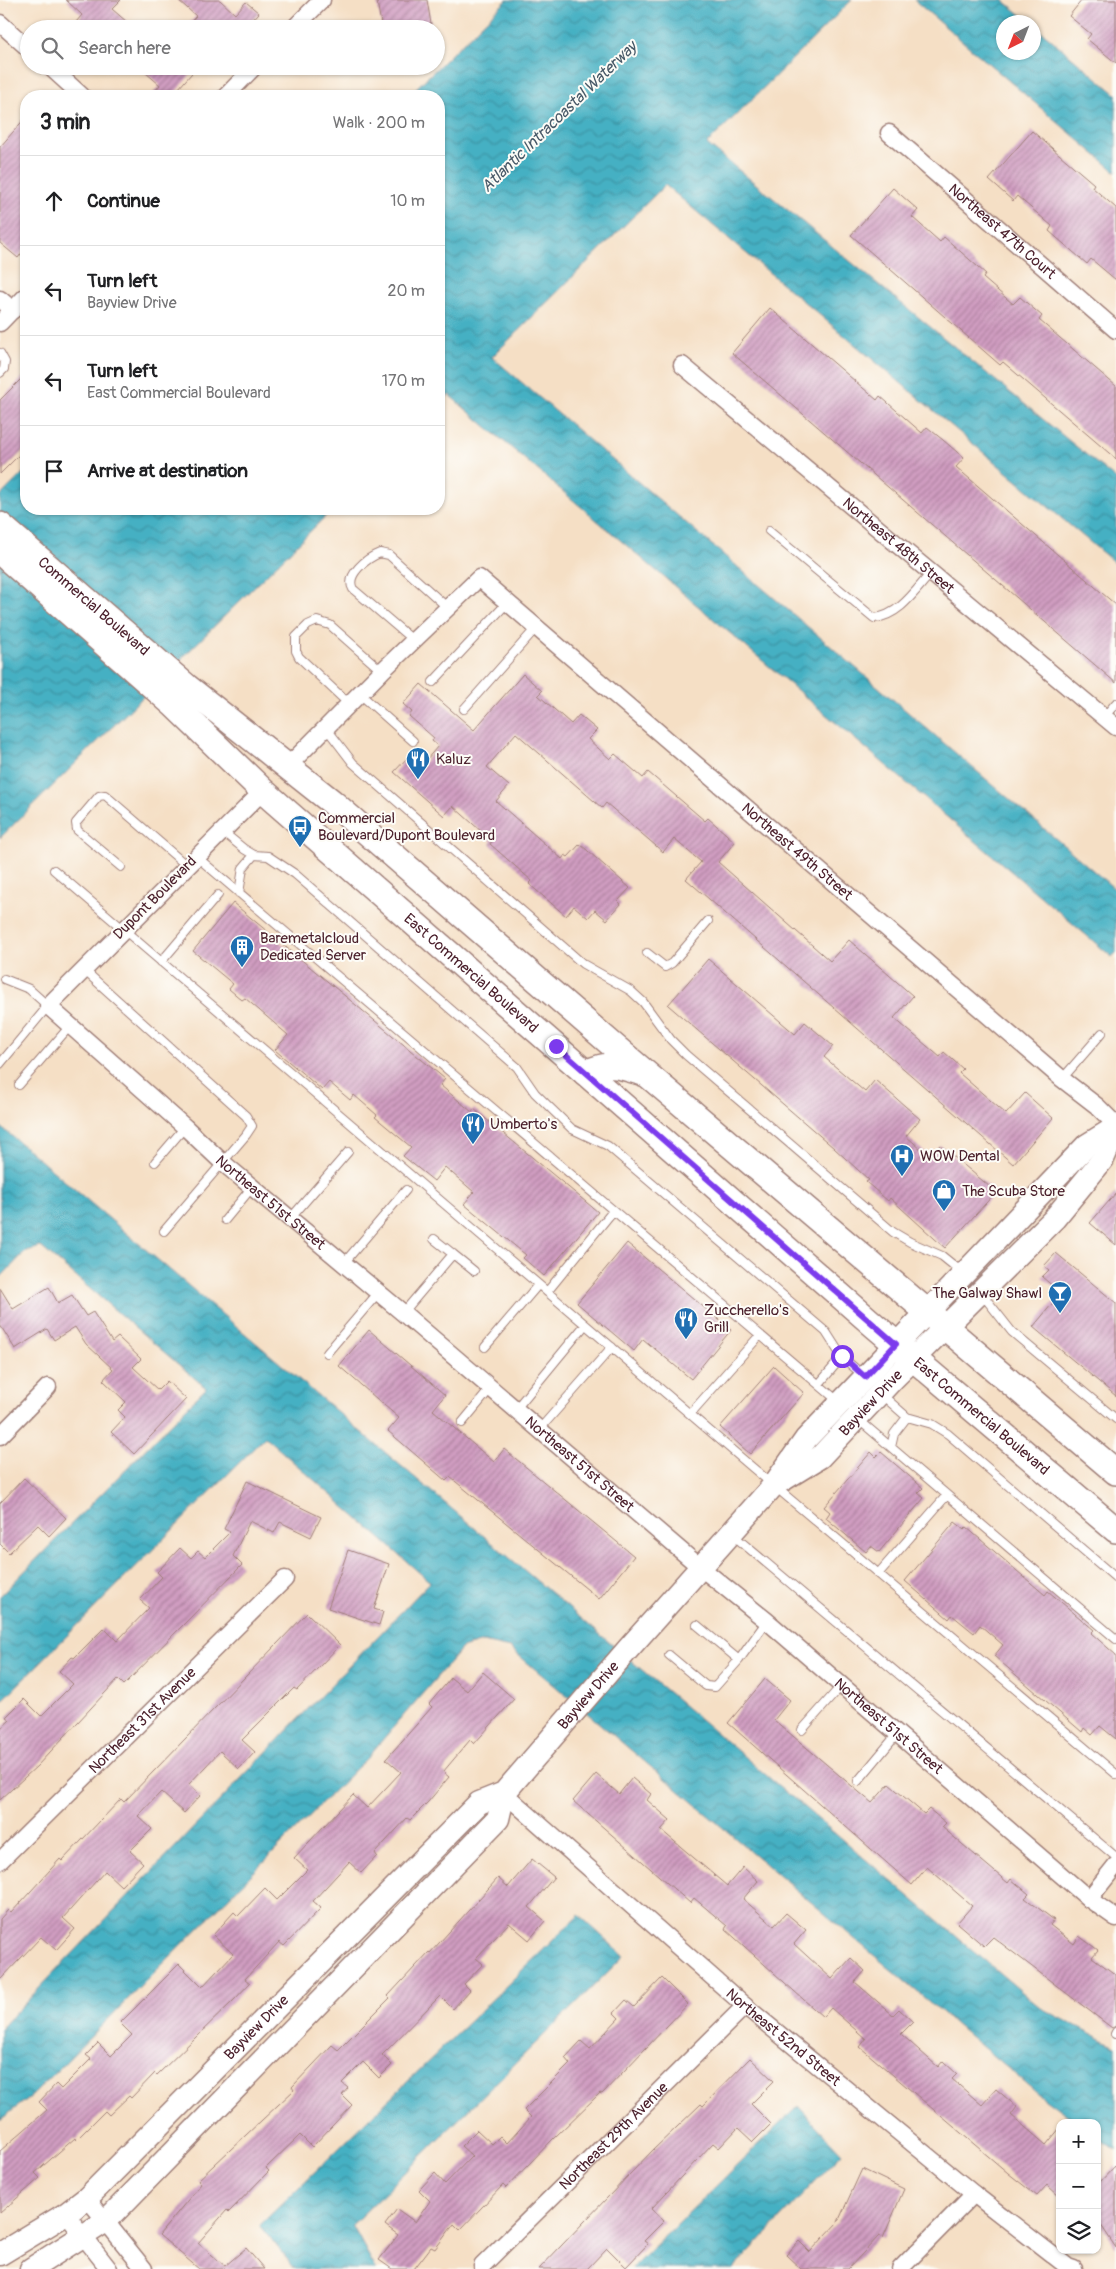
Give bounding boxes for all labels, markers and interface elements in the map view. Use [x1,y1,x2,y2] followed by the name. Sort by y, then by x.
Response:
[996,15,1041,60] north arrow
[20,20,445,75] search box
[38,34,66,62] icon: search
[78,36,171,60] text: Search here
[477,36,643,197] water label: Atlantic Intracoastal Waterway
[40,109,90,136] text: 3 min
[333,113,425,133] text: Walk · 200 m
[945,179,1061,284] street label: Northeast 47th Court
[40,187,68,215] icon: ahead
[87,189,160,213] text: Continue
[390,191,425,211] text: 10 m
[87,269,157,293] text: Turn left
[40,277,68,305] icon: left
[387,281,425,301] text: 20 m
[87,293,177,313] text: Bayview Drive
[87,359,157,383] text: Turn left
[40,367,68,395] icon: left
[382,371,425,391] text: 170 m
[87,383,271,403] text: East Commercial Boulevard
[40,457,68,485] icon: arrive
[87,459,248,483] text: Arrive at destination
[839,493,959,599] street label: Northeast 48th Street
[34,553,153,660] street label: Commercial Boulevard
[405,746,431,780] restaurant icon: Kaluz
[436,750,471,769] place label: Kaluz
[738,798,857,905] street label: Northeast 49th Street
[318,809,495,845] place label: Commercial Boulevard/Dupont Boulevard
[287,814,313,848] bus stop icon: Commercial Boulevard/Dupont Boulevard
[109,852,201,944] street label: Dupont Boulevard
[400,909,542,1037] street label: East Commercial Boulevard
[260,929,367,965] place label: Baremetalcloud Dedicated Server
[229,934,255,968] building icon: Baremetalcloud Dedicated Server
[545,1035,568,1058] route end
[460,1111,486,1145] restaurant icon: Umberto's
[490,1115,557,1134] place label: Umberto's
[889,1143,915,1177] hospital icon: WOW Dental
[920,1147,1000,1166] place label: WOW Dental
[211,1151,330,1255] street label: Northeast 51st Street
[931,1178,957,1212] shop icon: The Scuba Store
[962,1182,1065,1201] place label: The Scuba Store
[1047,1280,1073,1314] bar icon: The Galway Shawl
[932,1284,1042,1303] place label: The Galway Shawl
[704,1301,789,1337] place label: Zuccherello's Grill
[673,1306,699,1340] restaurant icon: Zuccherello's Grill
[831,1345,854,1368] route start
[910,1353,1054,1479] street label: East Commercial Boulevard
[835,1365,907,1440] street label: Bayview Drive
[521,1412,639,1517] street label: Northeast 51st Street
[554,1657,623,1733] street label: Bayview Drive
[84,1663,200,1778] street label: Northeast 31st Avenue
[830,1674,948,1779] street label: Northeast 51st Street
[722,1984,845,2091] street label: Northeast 52nd Street
[220,1990,293,2064] street label: Bayview Drive
[555,2078,672,2194] street label: Northeast 29th Avenue
[1056,2119,1101,2254] map controls
[1056,2119,1101,2164] button: +
[1056,2164,1101,2209] button: −
[1056,2209,1101,2254] button: layers

